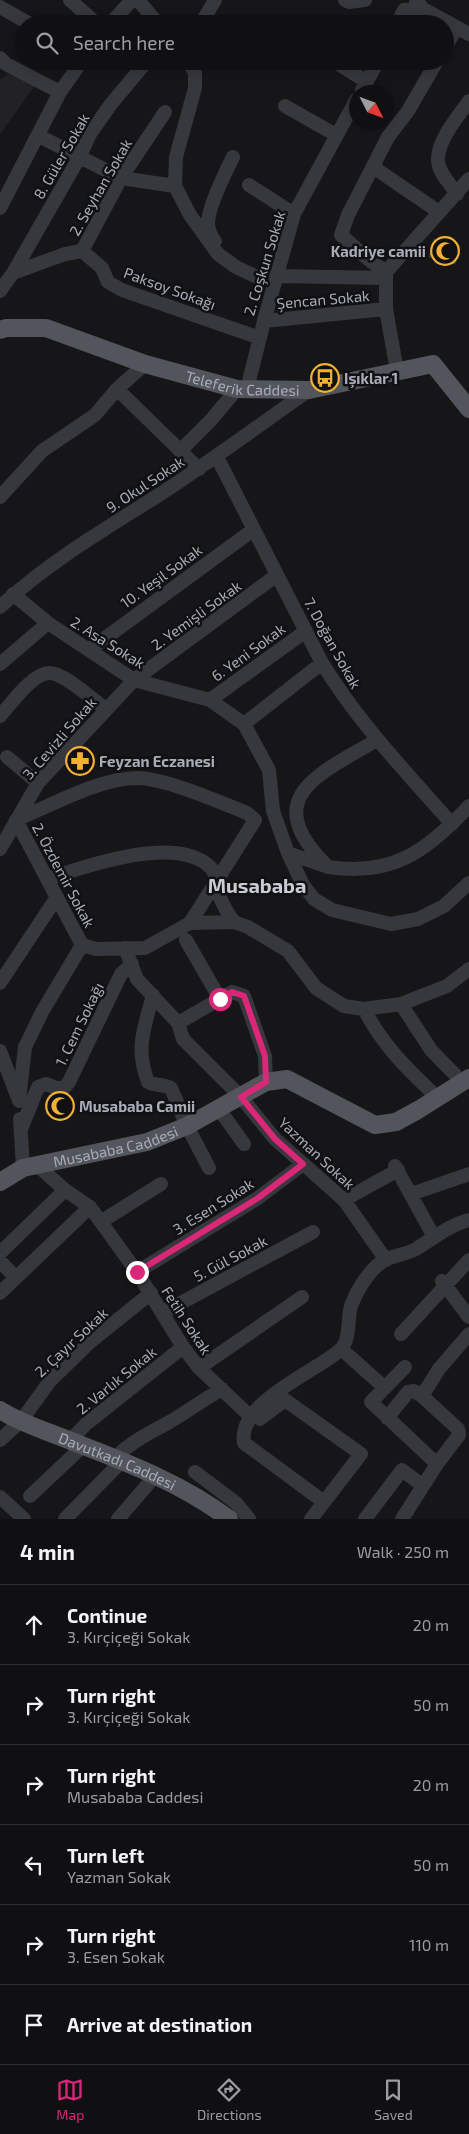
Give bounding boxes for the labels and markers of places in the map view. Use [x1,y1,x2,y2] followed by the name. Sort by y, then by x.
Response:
[430,236,460,266] mosque icon: Kadriye camii
[331,242,426,261] place label: Kadriye camii
[310,363,340,393] bus stop icon: Işıklar 1
[344,369,398,389] place label: Işıklar 1
[65,746,95,776] pharmacy icon: Feyzan Eczanesi
[99,752,215,771] place label: Feyzan Eczanesi
[45,1091,75,1121] mosque icon: Musababa Camii
[79,1097,195,1115] place label: Musababa Camii

